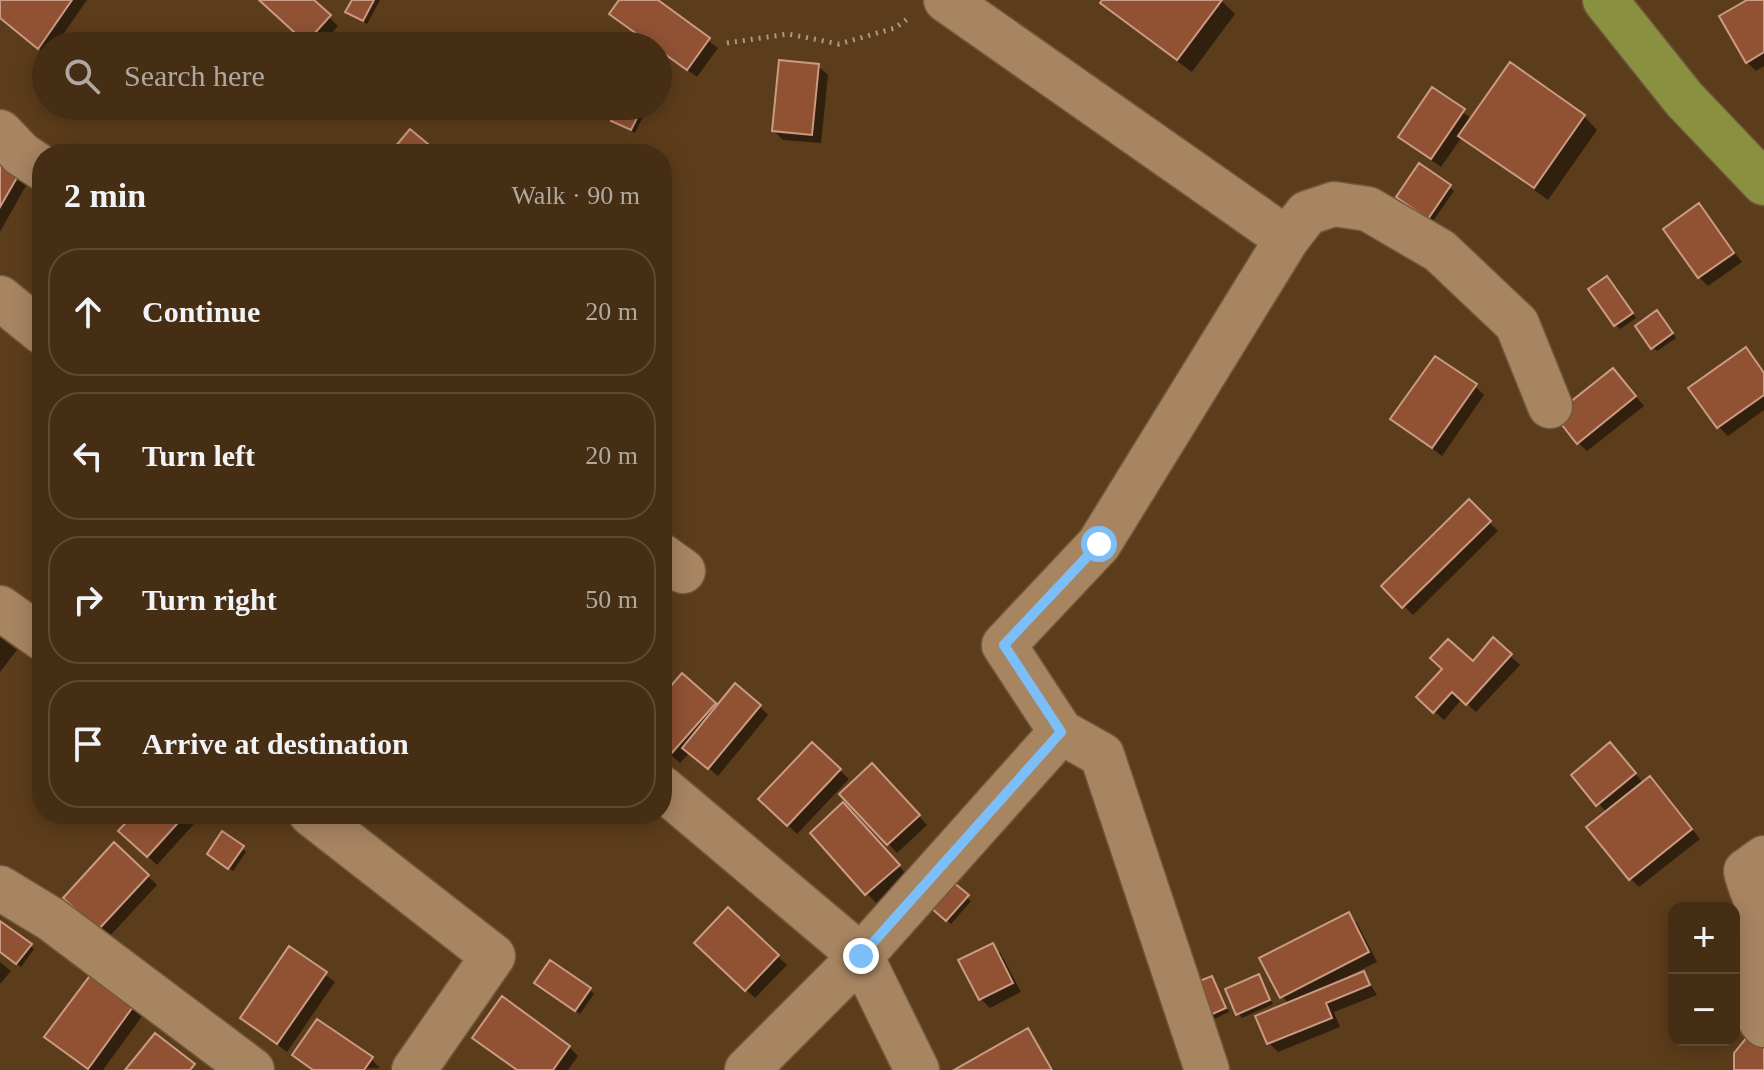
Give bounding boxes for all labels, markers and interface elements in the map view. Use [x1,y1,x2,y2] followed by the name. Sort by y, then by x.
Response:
[32,32,672,120] search box
[60,54,104,98] icon: search
[124,59,265,92] text: Search here
[64,177,146,214] text: 2 min
[511,181,640,210] text: Walk · 90 m
[66,290,110,334] icon: ahead
[142,295,260,328] text: Continue
[585,297,638,326] text: 20 m
[66,434,110,478] icon: left
[142,439,255,472] text: Turn left
[585,441,638,470] text: 20 m
[1081,526,1117,562] route start
[66,578,110,622] icon: right
[142,583,277,616] text: Turn right
[585,585,638,614] text: 50 m
[66,722,110,766] icon: arrive
[142,727,409,760] text: Arrive at destination
[1668,902,1740,1046] map controls
[1668,902,1740,974] button: +
[843,938,879,974] route end
[1668,974,1740,1046] button: −

